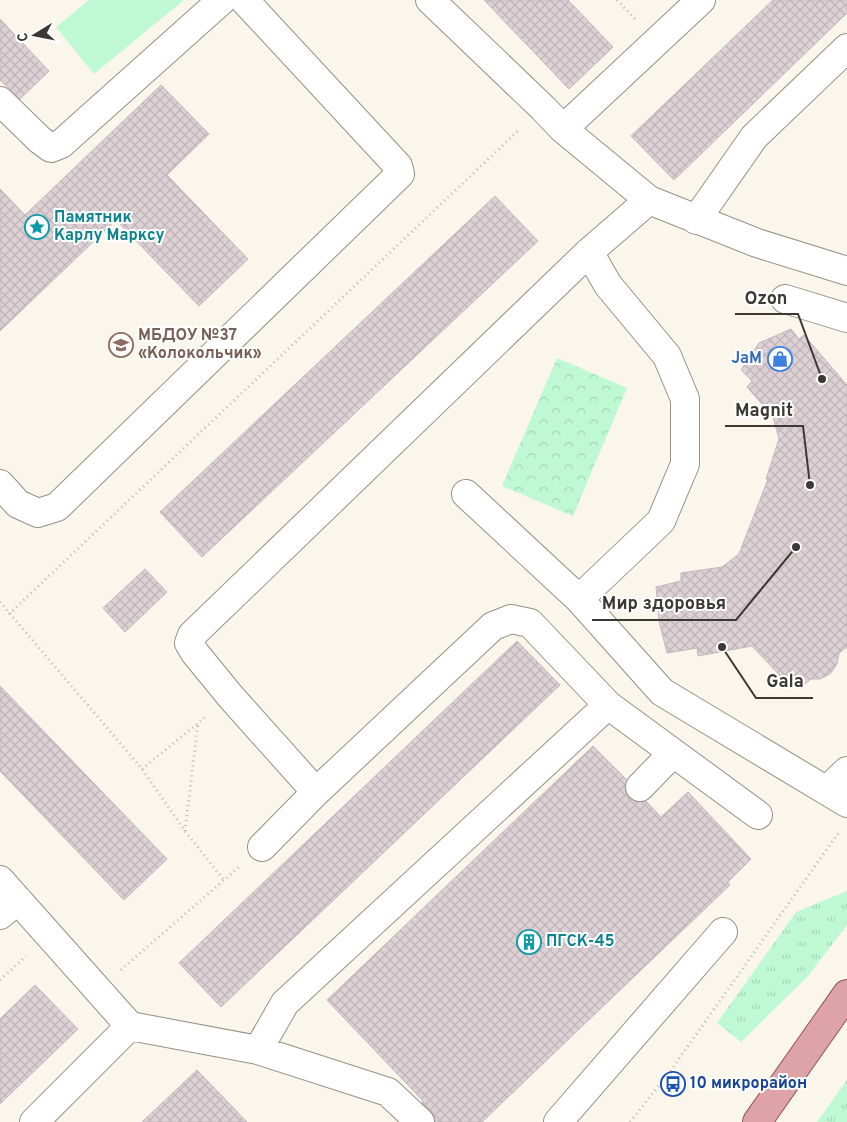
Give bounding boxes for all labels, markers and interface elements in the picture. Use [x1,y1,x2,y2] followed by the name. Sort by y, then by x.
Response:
[10,10,60,60] north arrow
[15,31,33,43] text: С
[54,208,165,246] place label: Памятник Карлу Марксу
[24,214,50,240] place icon: Памятник Карлу Марксу
[735,281,798,314] callout: Ozon
[745,288,787,311] text: Ozon
[138,326,262,364] place label: МБДОУ №37 «Колокольчик»
[108,332,134,358] school or university icon: МБДОУ №37 «Колокольчик»
[767,346,793,372] shop icon: JaM
[731,349,762,369] place label: JaM
[725,393,803,426] callout: Magnit
[735,400,793,423] text: Magnit
[592,587,736,620] callout: Мир здоровья
[602,593,726,616] text: Мир здоровья
[756,665,813,698] callout: Gala
[766,671,804,694] text: Gala
[516,929,542,955] building icon: ПГСК-45
[546,932,614,952] place label: ПГСК-45
[660,1071,686,1097] bus stop icon: 10 микрорайон
[690,1074,807,1094] place label: 10 микрорайон

